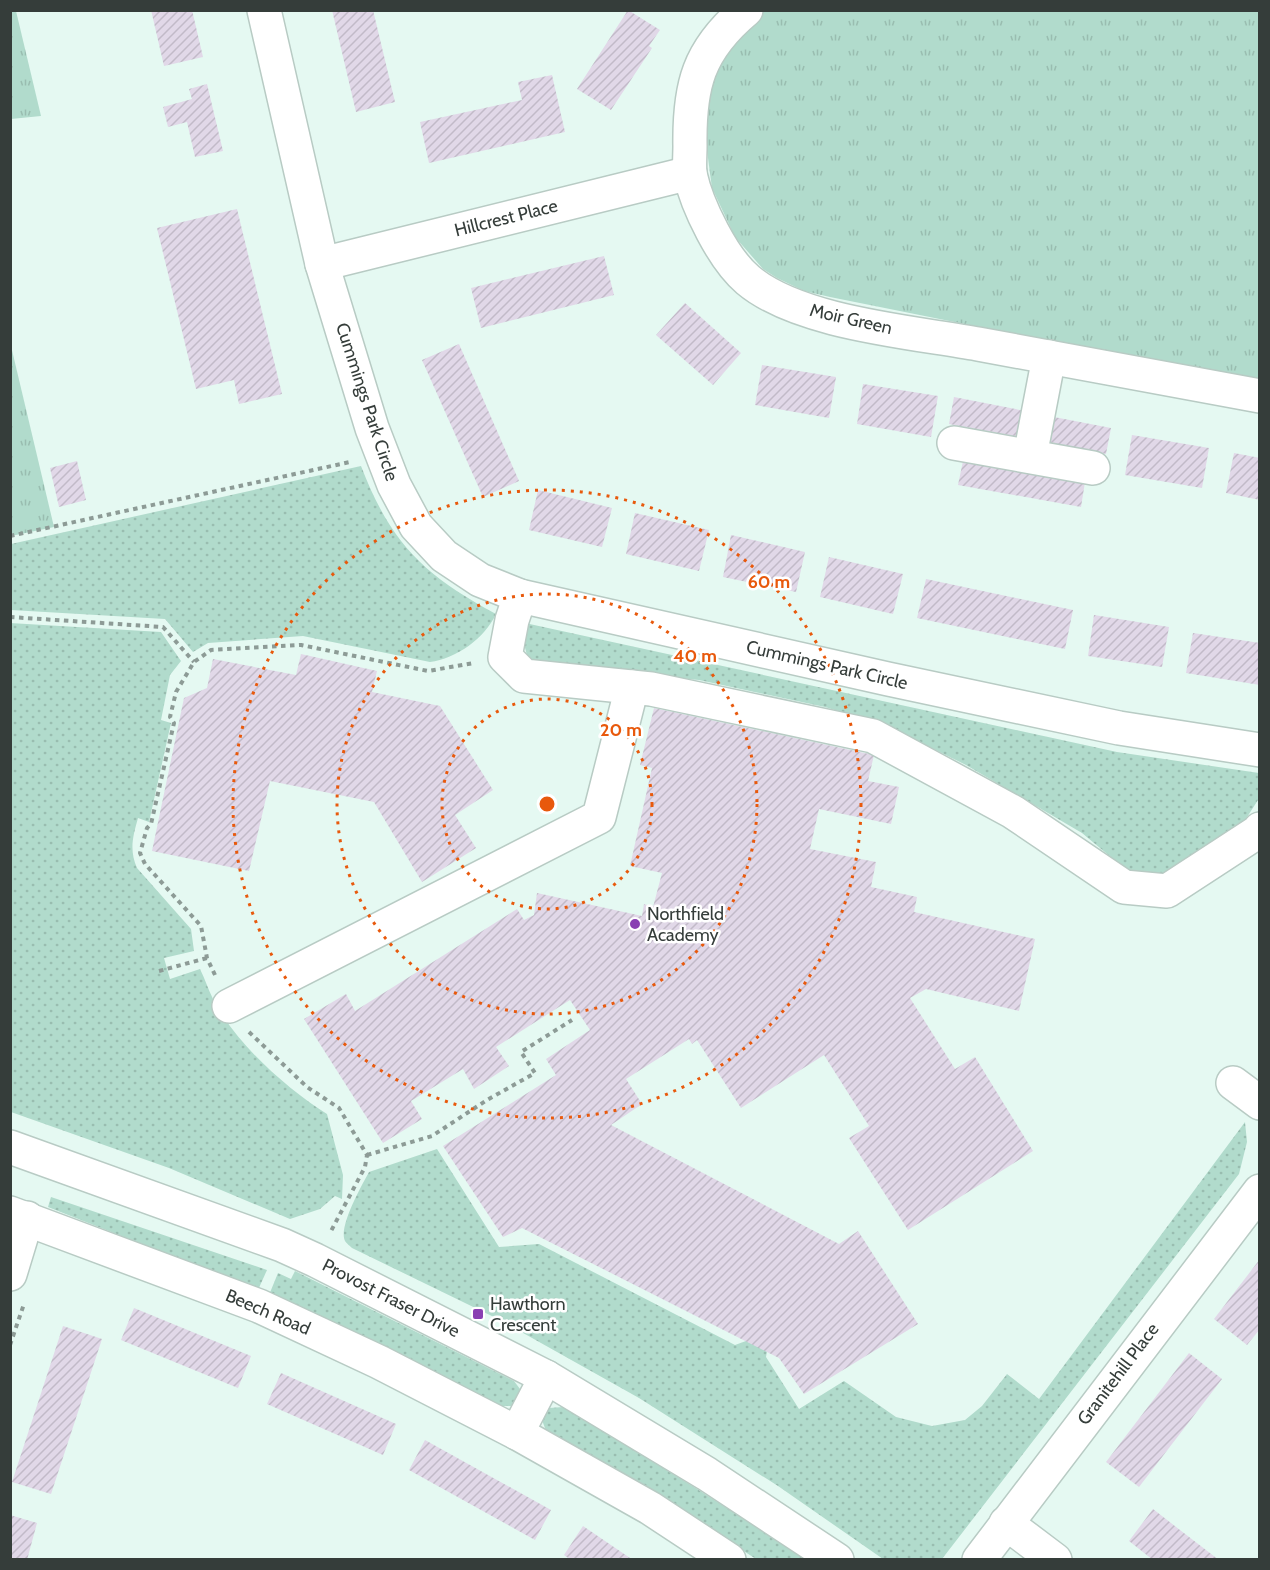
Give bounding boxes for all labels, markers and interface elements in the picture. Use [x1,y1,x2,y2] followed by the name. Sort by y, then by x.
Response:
[452,195,560,241] street label: Hillcrest Place
[808,299,894,339] street label: Moir Green
[331,320,403,484] street label: Cummings Park Circle
[748,571,790,593] text: 60 m
[744,636,910,694] street label: Cummings Park Circle
[673,645,717,667] text: 40 m
[600,719,642,741] text: 20 m
[537,794,557,814] centre of rings
[647,903,724,946] place label: Northfield Academy
[628,917,642,931] marker: Northfield Academy
[319,1254,463,1342] street label: Provost Fraser Drive
[222,1284,314,1340] street label: Beech Road
[490,1293,565,1336] place label: Hawthorn Crescent
[471,1307,485,1321] marker: Hawthorn Crescent
[1073,1319,1163,1429] street label: Granitehill Place

